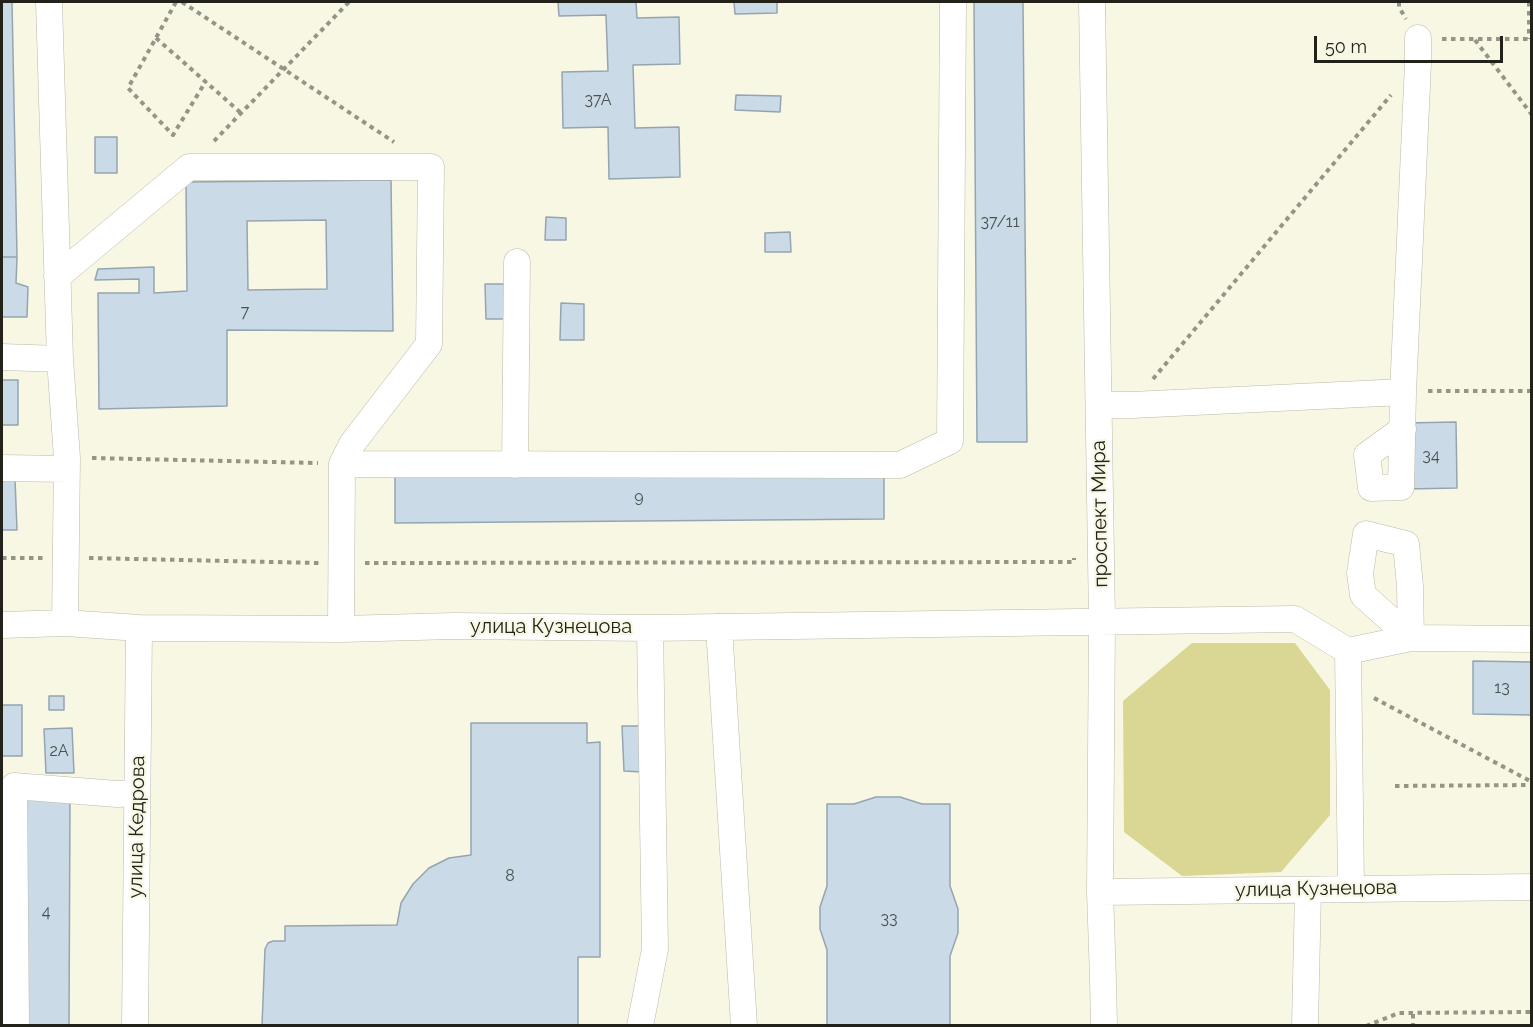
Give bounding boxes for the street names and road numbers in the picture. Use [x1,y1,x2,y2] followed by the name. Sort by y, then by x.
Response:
[1087,440,1113,588] street label: проспект Мира
[470,615,632,639] street label: улица Кузнецова
[124,755,150,899] street label: улица Кедрова
[1235,876,1397,902] street label: улица Кузнецова

